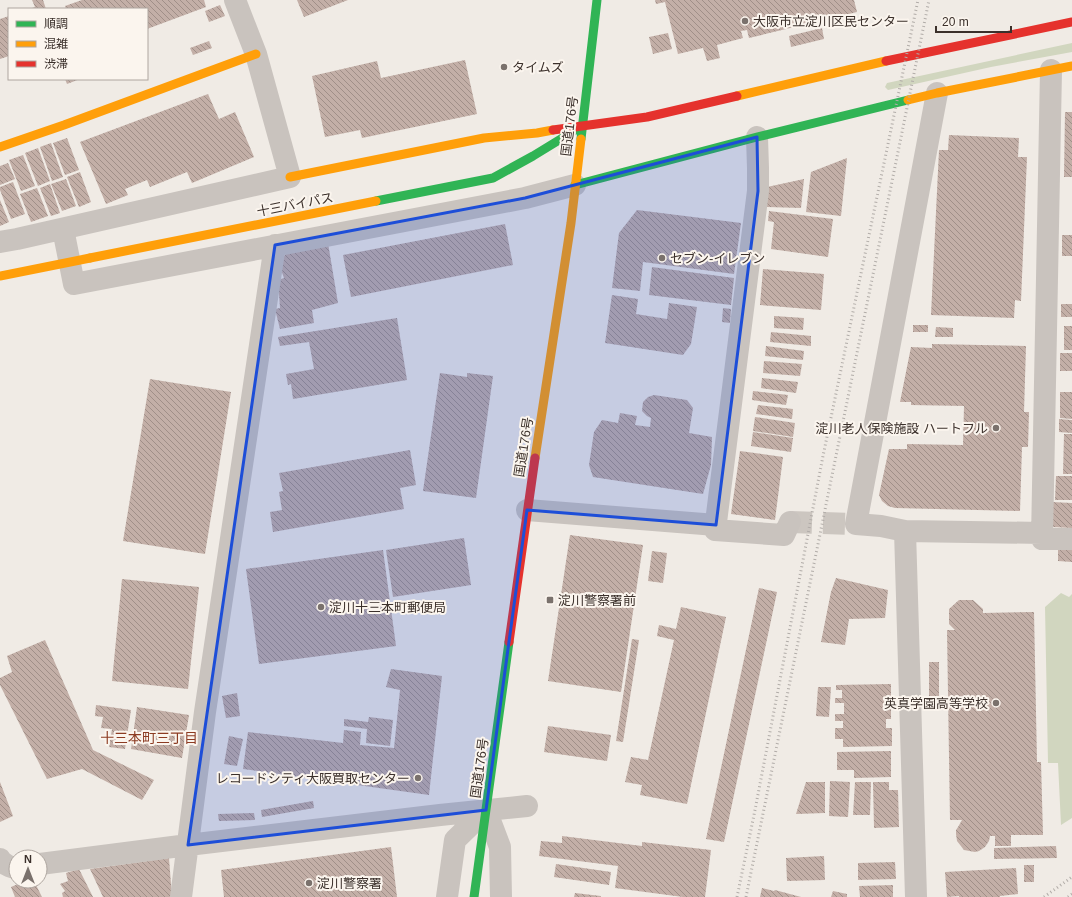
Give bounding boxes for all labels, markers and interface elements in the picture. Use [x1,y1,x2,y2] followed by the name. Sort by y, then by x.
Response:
[8,8,148,80] legend
[936,8,1011,34] scale bar
[753,14,909,29] place label: 大阪市立淀川区民センター
[942,15,969,29] text: 20 m
[740,16,750,26] marker: 大阪市立淀川区民センター
[44,17,68,31] text: 順調
[44,37,68,51] text: 混雑
[44,57,68,71] text: 渋滞
[512,60,564,75] place label: タイムズ
[499,62,509,72] marker: タイムズ
[558,95,581,157] street label: 国道176号
[256,190,335,219] street label: 十三バイパス
[670,251,765,266] place label: セブン-イレブン
[657,253,667,263] marker: セブン-イレブン
[511,416,536,478] street label: 国道176号
[815,421,988,436] place label: 淀川老人保険施設 ハートフル
[991,423,1001,433] marker: 淀川老人保険施設 ハートフル
[558,593,636,608] place label: 淀川警察署前
[545,595,555,605] marker: 淀川警察署前
[329,600,446,615] place label: 淀川十三本町郵便局
[316,602,326,612] marker: 淀川十三本町郵便局
[884,696,988,711] place label: 英真学園高等学校
[991,698,1001,708] marker: 英真学園高等学校
[100,730,198,746] district label: 十三本町三丁目
[468,737,491,799] street label: 国道176号
[216,771,410,786] place label: レコードシティ大阪買取センター
[413,773,423,783] marker: レコードシティ大阪買取センター
[8,849,48,889] north arrow
[24,853,32,865] text: N
[317,876,382,891] place label: 淀川警察署
[304,878,314,888] marker: 淀川警察署

